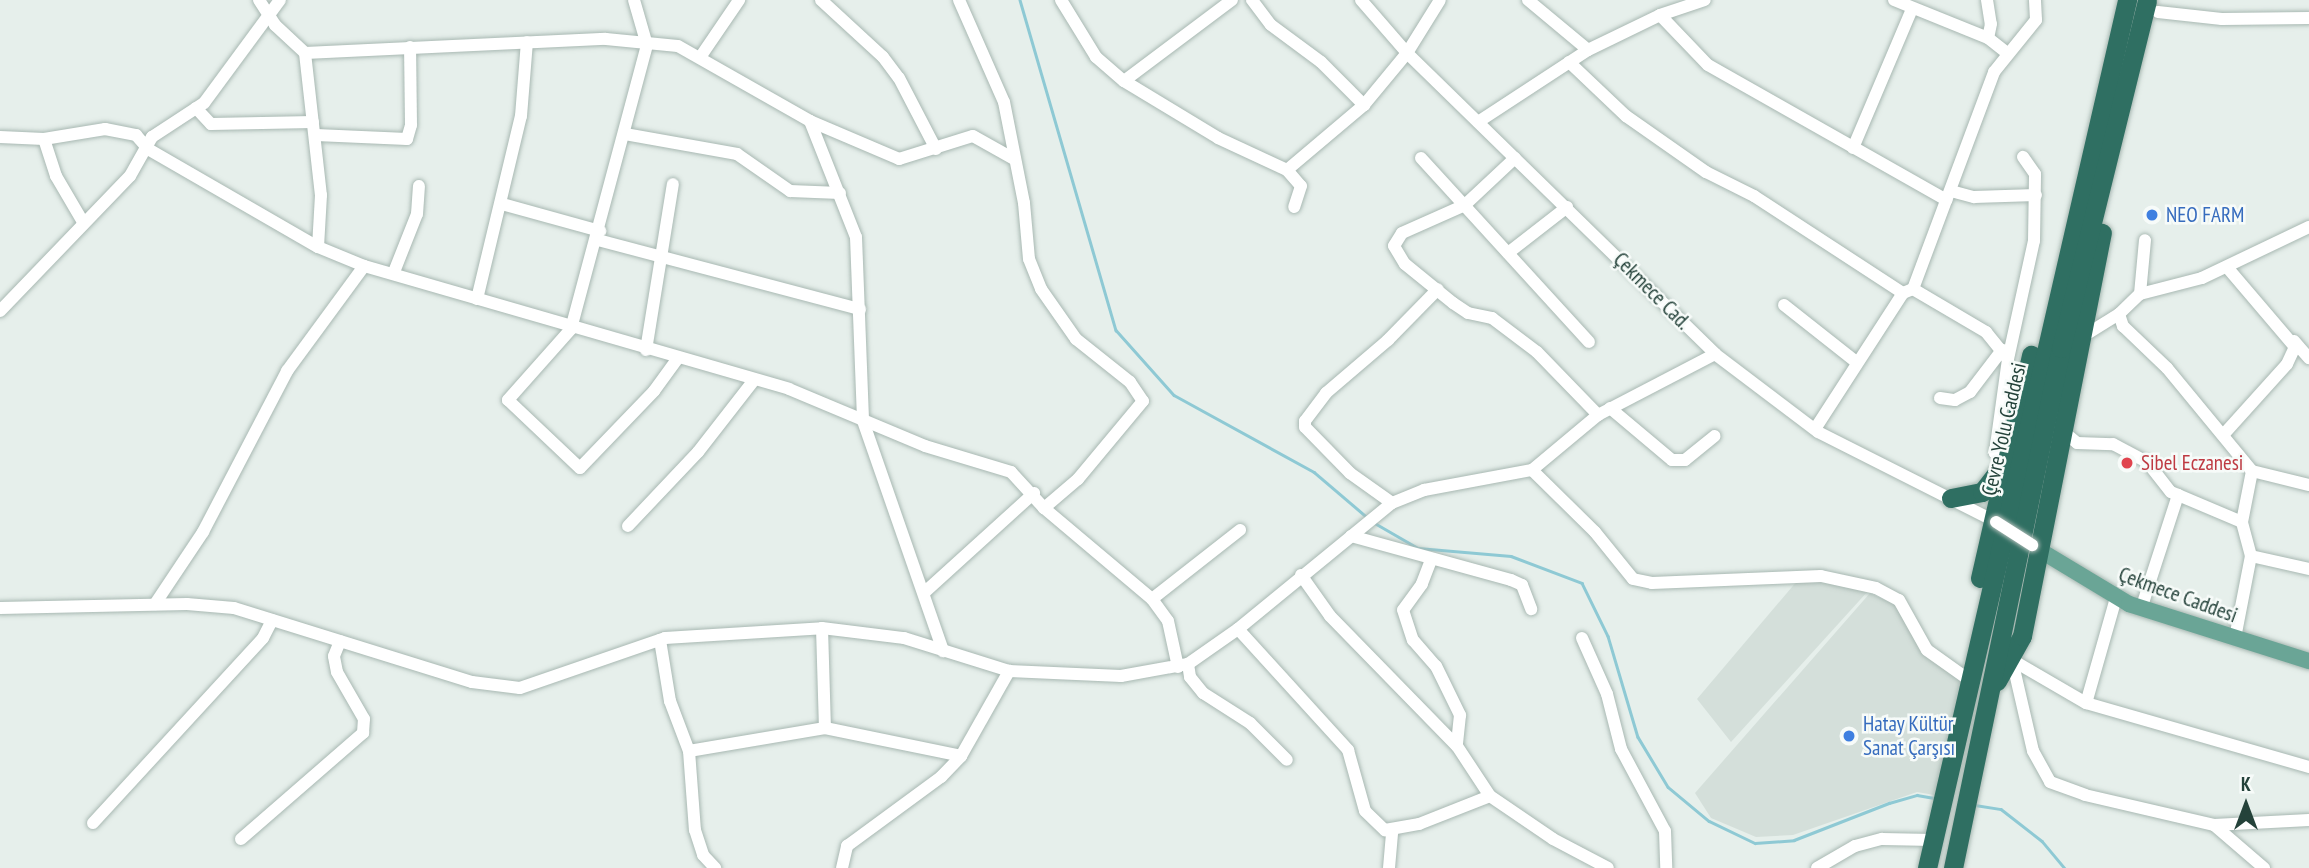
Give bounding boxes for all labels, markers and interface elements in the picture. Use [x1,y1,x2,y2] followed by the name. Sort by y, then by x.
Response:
[2166,202,2244,228] place label: NEO FARM
[2144,207,2160,223] marker: NEO FARM
[1608,247,1696,335] street label: Çekmece Cad.
[1976,360,2032,498] street label: Çevre Yolu Caddesi
[2141,450,2243,476] place label: Sibel Eczanesi
[2119,455,2135,471] marker: Sibel Eczanesi
[2115,562,2241,628] street label: Çekmece Caddesi
[1863,711,1955,761] place label: Hatay Kültür Sanat Çarşısı
[1841,728,1857,744] marker: Hatay Kültür Sanat Çarşısı
[2211,770,2281,840] north arrow
[2241,772,2251,796] text: K

